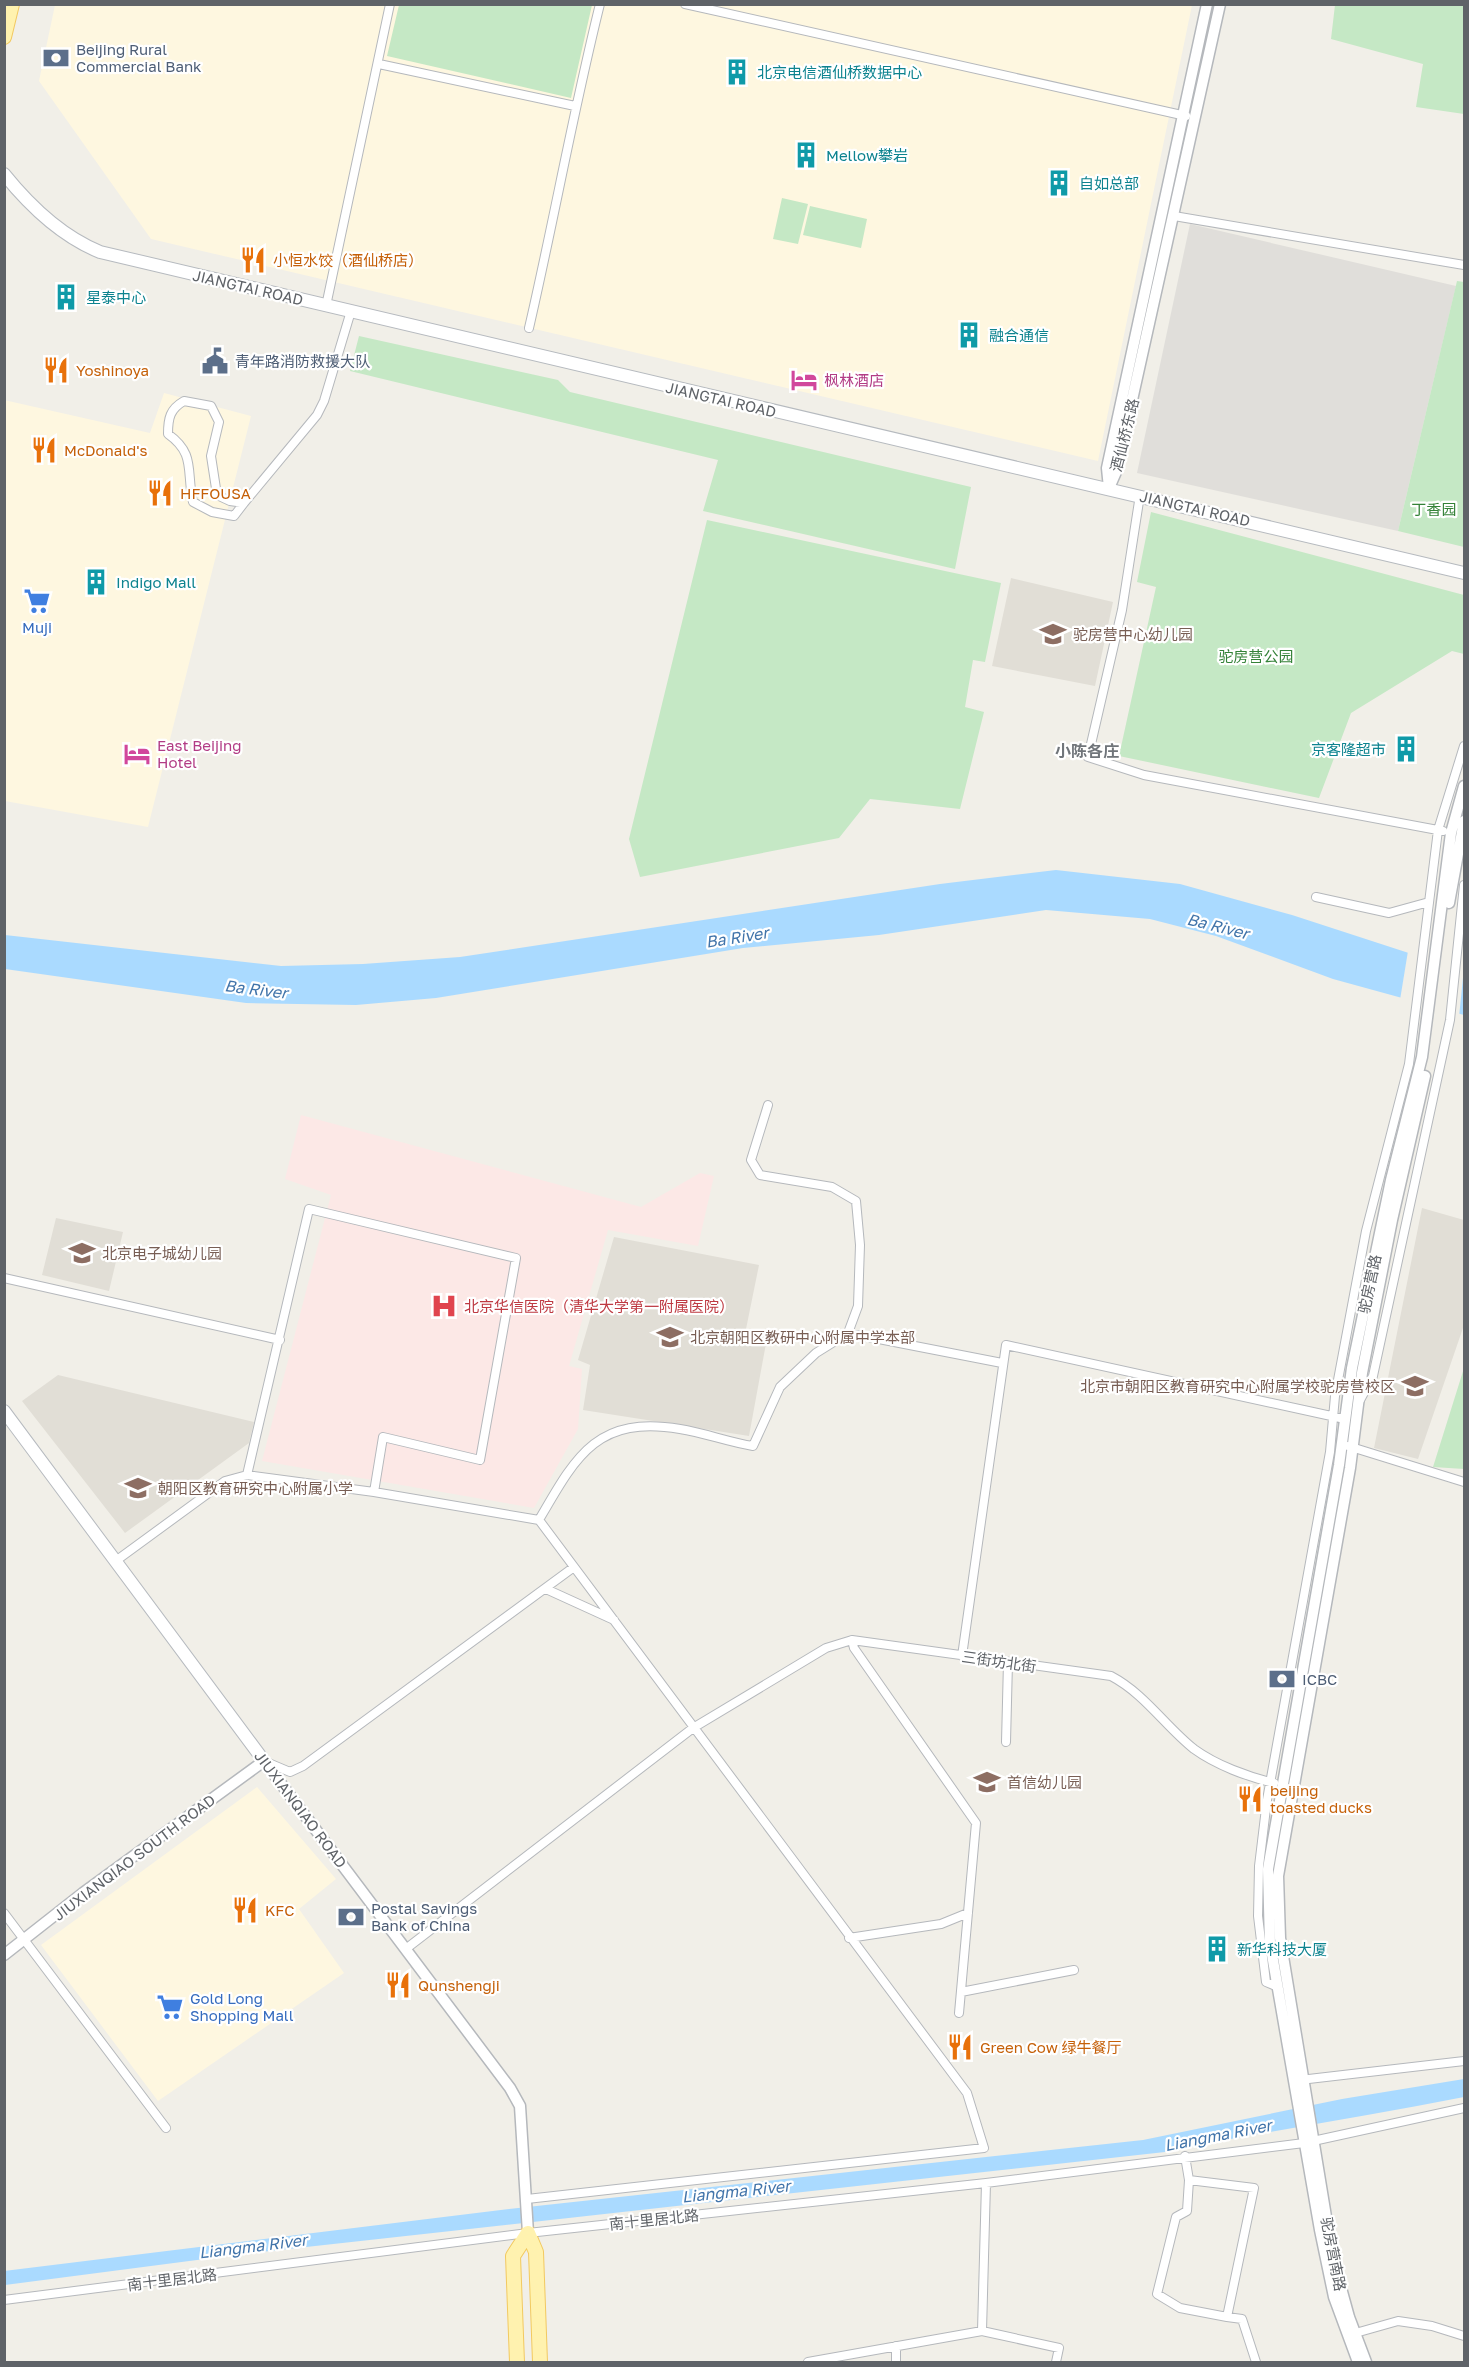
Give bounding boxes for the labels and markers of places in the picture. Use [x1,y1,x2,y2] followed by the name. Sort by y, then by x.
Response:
[76,40,202,75] place label: Beijing Rural Commercial Bank
[41,43,71,73] bank icon: Beijing Rural Commercial Bank
[722,57,752,87] building icon: 北京电信酒仙桥数据中心
[757,63,922,81] place label: 北京电信酒仙桥数据中心
[791,140,821,170] building icon: Mellow攀岩
[826,146,908,164] place label: Mellow攀岩
[1044,168,1074,198] building icon: 自如总部
[1079,174,1139,192] place label: 自如总部
[238,245,268,275] restaurant icon: 小恒水饺（酒仙桥店）
[273,251,423,269] place label: 小恒水饺（酒仙桥店）
[51,282,81,312] building icon: 星泰中心
[86,288,146,306] place label: 星泰中心
[954,320,984,350] building icon: 融合通信
[989,326,1049,344] place label: 融合通信
[200,346,230,376] public building icon: 青年路消防救援大队
[235,352,370,370] place label: 青年路消防救援大队
[41,355,71,385] restaurant icon: Yoshinoya
[76,361,149,379] place label: Yoshinoya
[789,365,819,395] hotel icon: 枫林酒店
[824,371,884,389] place label: 枫林酒店
[29,435,59,465] restaurant icon: McDonald's
[64,441,147,459] place label: McDonald's
[145,478,175,508] restaurant icon: HFFOUSA
[180,484,251,502] place label: HFFOUSA
[81,567,111,597] building icon: Indigo Mall
[116,573,196,591] place label: Indigo Mall
[22,586,52,616] supermarket icon: Muji
[22,618,52,636] place label: Muji
[1038,619,1068,649] school or university icon: 驼房营中心幼儿园
[1073,625,1193,643] place label: 驼房营中心幼儿园
[1391,734,1421,764] building icon: 京客隆超市
[157,736,241,771] place label: East Beijing Hotel
[122,739,152,769] hotel icon: East Beijing Hotel
[1311,740,1386,758] place label: 京客隆超市
[67,1238,97,1268] school or university icon: 北京电子城幼儿园
[102,1244,222,1262] place label: 北京电子城幼儿园
[429,1291,459,1321] hospital icon: 北京华信医院（清华大学第一附属医院）
[464,1297,734,1315] place label: 北京华信医院（清华大学第一附属医院）
[655,1322,685,1352] school or university icon: 北京朝阳区教研中心附属中学本部
[690,1328,915,1346] place label: 北京朝阳区教研中心附属中学本部
[1400,1371,1430,1401] school or university icon: 北京市朝阳区教育研究中心附属学校驼房营校区
[1080,1377,1395,1395] place label: 北京市朝阳区教育研究中心附属学校驼房营校区
[123,1473,153,1503] school or university icon: 朝阳区教育研究中心附属小学
[158,1479,353,1497] place label: 朝阳区教育研究中心附属小学
[1267,1664,1297,1694] bank icon: ICBC
[1302,1670,1337,1688] place label: ICBC
[972,1767,1002,1797] school or university icon: 首信幼儿园
[1007,1773,1082,1791] place label: 首信幼儿园
[1270,1781,1372,1816] place label: beijing toasted ducks
[1235,1784,1265,1814] restaurant icon: beijing toasted ducks
[230,1895,260,1925] restaurant icon: KFC
[371,1899,477,1934] place label: Postal Savings Bank of China
[265,1901,294,1919] place label: KFC
[336,1902,366,1932] bank icon: Postal Savings Bank of China
[1202,1934,1232,1964] building icon: 新华科技大厦
[1237,1940,1327,1958] place label: 新华科技大厦
[383,1970,413,2000] restaurant icon: Qunshengji
[418,1976,500,1994] place label: Qunshengji
[190,1989,294,2024] place label: Gold Long Shopping Mall
[155,1992,185,2022] supermarket icon: Gold Long Shopping Mall
[945,2032,975,2062] restaurant icon: Green Cow 绿牛餐厅
[980,2038,1122,2056] place label: Green Cow 绿牛餐厅

